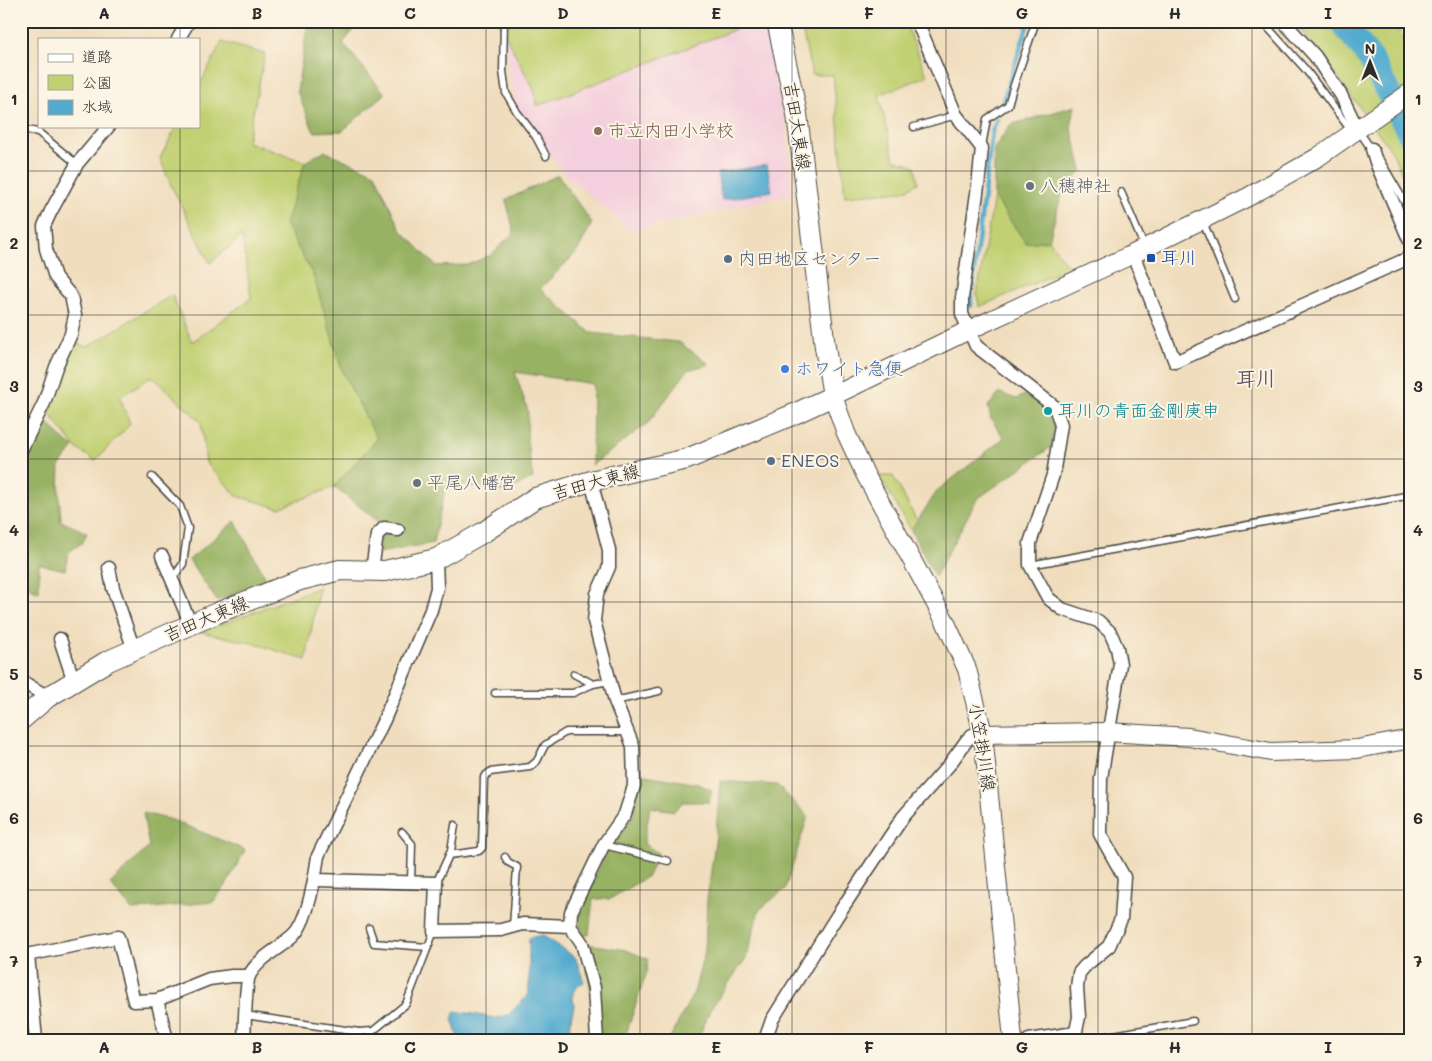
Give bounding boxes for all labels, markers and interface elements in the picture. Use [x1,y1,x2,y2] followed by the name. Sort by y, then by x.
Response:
[98,2,110,23] text: A
[252,2,262,23] text: B
[404,2,416,23] text: C
[557,2,569,23] text: D
[711,2,721,23] text: E
[864,2,874,23] text: F
[1016,2,1028,23] text: G
[1169,2,1181,23] text: H
[1324,2,1332,23] text: I
[38,38,200,128] legend
[1344,38,1394,88] north arrow
[1365,39,1375,58] text: N
[82,46,112,66] text: 道路
[82,72,112,92] text: 公園
[779,80,817,172] street label: 吉田大東線
[10,88,18,109] text: 1
[1414,88,1422,109] text: 1
[82,96,112,116] text: 水域
[608,118,734,142] place label: 市立内田小学校
[592,125,604,137] marker: 市立内田小学校
[1040,173,1112,197] place label: 八穂神社
[1024,180,1036,192] marker: 八穂神社
[10,232,19,253] text: 2
[1414,232,1423,253] text: 2
[1161,245,1197,269] place label: 耳川
[738,246,881,270] place label: 内田地区センター
[1145,252,1157,264] marker: 耳川
[722,253,734,265] marker: 内田地区センター
[795,356,903,380] place label: ホワイト急便
[779,363,791,375] marker: ホワイト急便
[1236,365,1276,391] district label: 耳川
[9,375,19,396] text: 3
[1413,375,1423,396] text: 3
[1058,398,1220,422] place label: 耳川の青面金剛庚申
[1042,405,1054,417] marker: 耳川の青面金剛庚申
[781,448,839,472] place label: ENEOS
[765,455,777,467] marker: ENEOS
[549,458,642,504] street label: 吉田大東線
[427,470,517,494] place label: 平尾八幡宮
[411,477,423,489] marker: 平尾八幡宮
[9,519,19,540] text: 4
[1413,519,1423,540] text: 4
[159,589,252,647] street label: 吉田大東線
[9,663,19,684] text: 5
[1413,663,1423,684] text: 5
[964,701,1002,793] street label: 小笠掛川線
[9,807,19,828] text: 6
[1413,807,1423,828] text: 6
[10,950,19,971] text: 7
[1414,950,1423,971] text: 7
[98,1036,110,1057] text: A
[252,1036,262,1057] text: B
[404,1036,416,1057] text: C
[557,1036,569,1057] text: D
[711,1036,721,1057] text: E
[864,1036,874,1057] text: F
[1016,1036,1028,1057] text: G
[1169,1036,1181,1057] text: H
[1324,1036,1332,1057] text: I

